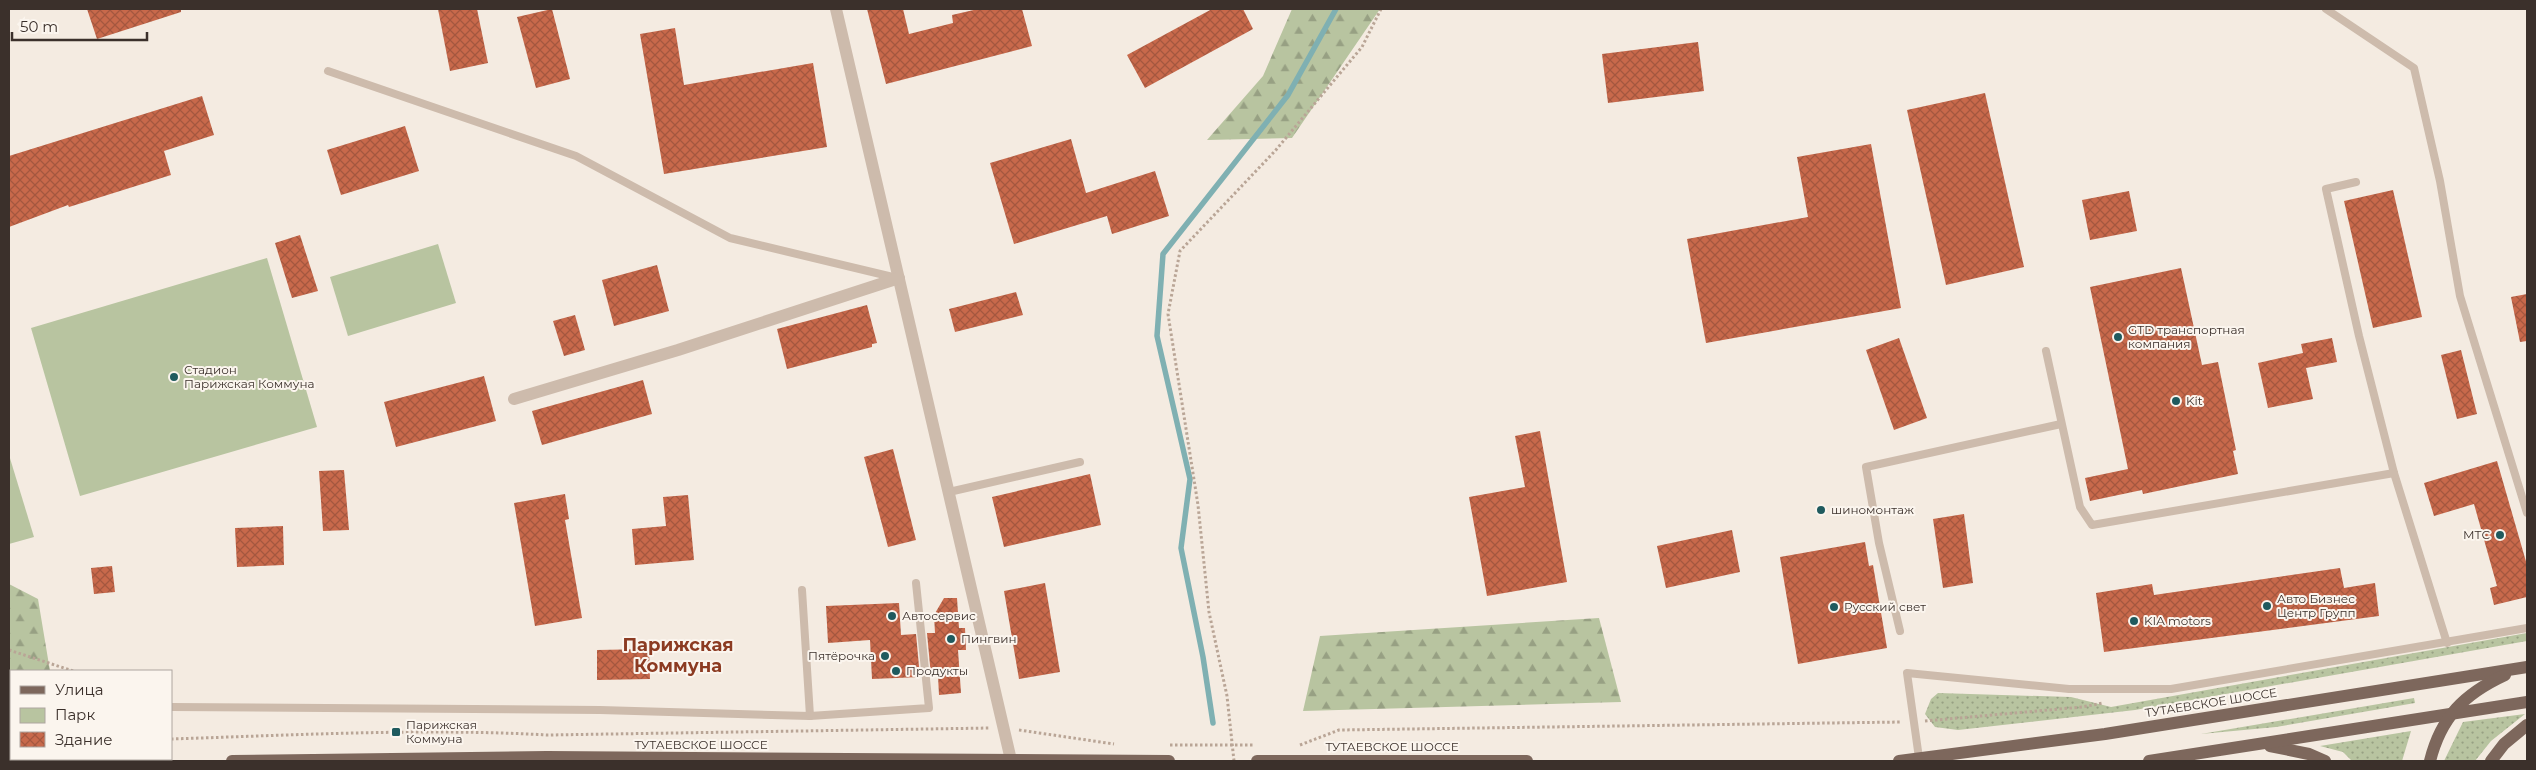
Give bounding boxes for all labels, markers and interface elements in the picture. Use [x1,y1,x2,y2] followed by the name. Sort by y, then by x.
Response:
[12,10,148,42] scale bar
[20,17,58,36] text: 50 m
[2128,322,2245,351] place label: GTD транспортная компания
[2112,331,2124,343] marker: GTD транспортная компания
[184,362,315,391] place label: Стадион Парижская Коммуна
[168,371,180,383] marker: Стадион Парижская Коммуна
[2186,393,2203,408] place label: Kit
[2170,395,2182,407] marker: Kit
[1831,502,1914,517] place label: шиномонтаж
[1815,504,1827,516] marker: шиномонтаж
[2463,527,2490,542] place label: МТС
[2494,529,2506,541] marker: МТС
[2277,591,2356,620] place label: Авто Бизнес Центр Групп
[1844,599,1926,614] place label: Русский свет
[2261,600,2273,612] marker: Авто Бизнес Центр Групп
[1828,601,1840,613] marker: Русский свет
[902,608,976,623] place label: Автосервис
[886,610,898,622] marker: Автосервис
[2144,613,2211,628] place label: KIA motors
[2128,615,2140,627] marker: KIA motors
[961,631,1017,646] place label: Пингвин
[945,633,957,645] marker: Пингвин
[622,634,734,677] district label: Парижская Коммуна
[808,648,875,663] place label: Пятёрочка
[879,650,891,662] marker: Пятёрочка
[906,663,968,678] place label: Продукты
[890,665,902,677] marker: Продукты
[10,670,172,760] legend
[55,680,103,699] text: Улица
[2144,685,2278,720] street label: ТУТАЕВСКОЕ ШОССЕ
[55,705,95,724] text: Парк
[406,717,477,746] place label: Парижская Коммуна
[390,726,402,738] marker: Парижская Коммуна
[55,730,113,749] text: Здание
[634,737,768,752] street label: ТУТАЕВСКОЕ ШОССЕ
[1325,739,1459,754] street label: ТУТАЕВСКОЕ ШОССЕ

